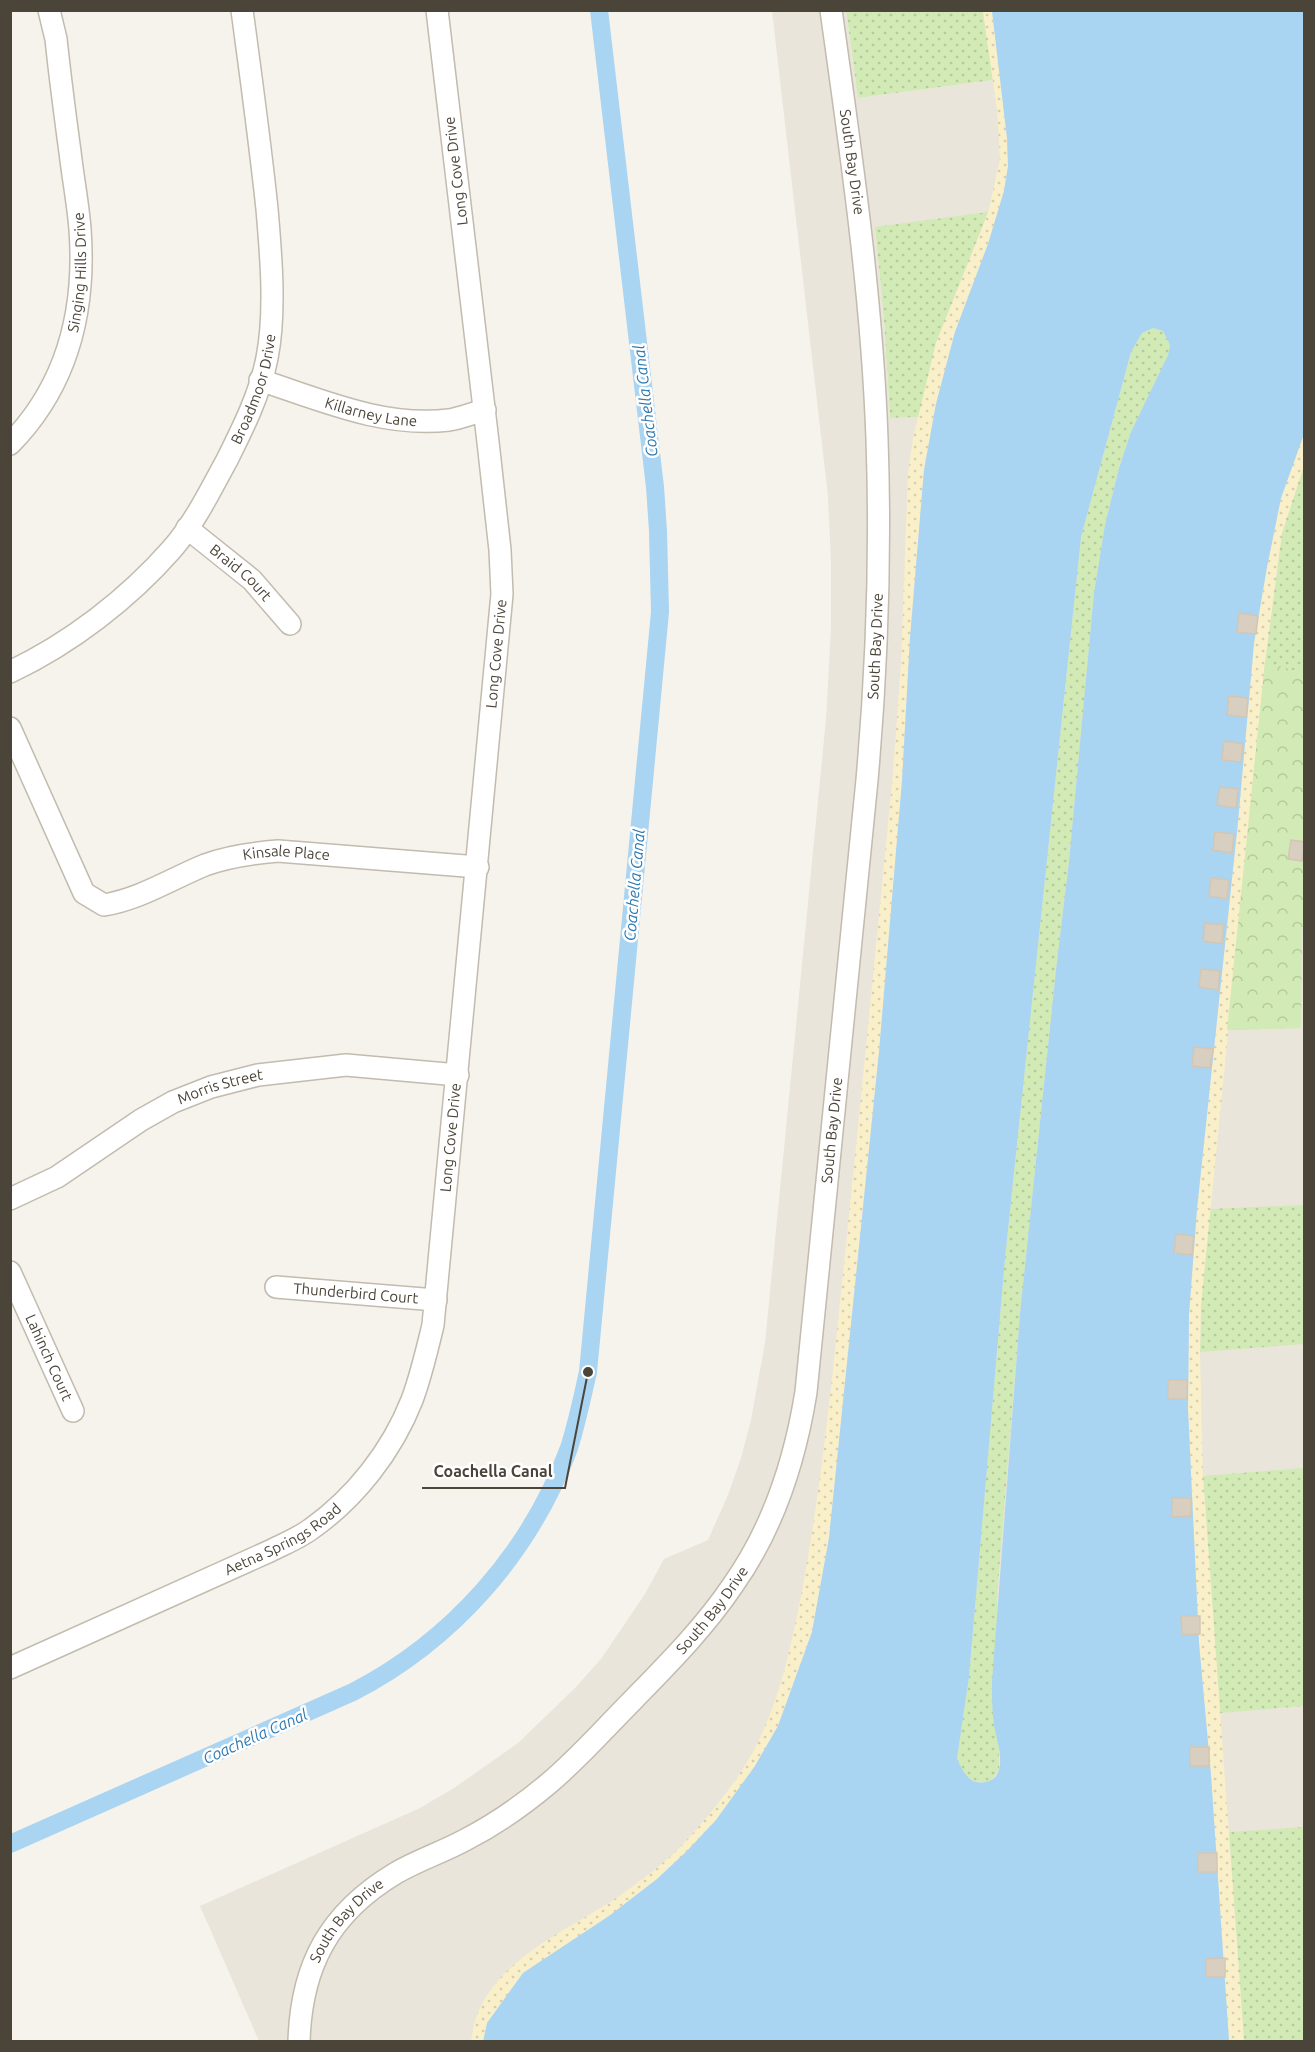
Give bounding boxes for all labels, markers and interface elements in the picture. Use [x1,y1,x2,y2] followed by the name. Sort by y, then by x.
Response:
[837,108,868,216] street label: South Bay Drive
[440,116,471,226] street label: Long Cove Drive
[64,211,89,334] street label: Singing Hills Drive
[227,333,278,447] street label: Broadmoor Drive
[629,344,661,458] water label: Coachella Canal
[323,394,418,429] street label: Killarney Lane
[207,541,275,604] street label: Braid Court
[864,593,886,700] street label: South Bay Drive
[482,598,509,709] street label: Long Cove Drive
[620,828,648,942] water label: Coachella Canal
[241,842,331,863] street label: Kinsale Place
[175,1065,264,1107] street label: Morris Street
[818,1076,845,1184] street label: South Bay Drive
[437,1082,464,1193] street label: Long Cove Drive
[293,1279,419,1307] street label: Thunderbird Court
[22,1311,76,1404] street label: Lahinch Court
[422,1454,565,1488] callout: Coachella Canal
[433,1462,553,1480] text: Coachella Canal
[222,1500,344,1578] street label: Aetna Springs Road
[672,1563,751,1657] street label: South Bay Drive
[200,1705,311,1767] water label: Coachella Canal
[306,1875,387,1965] street label: South Bay Drive

